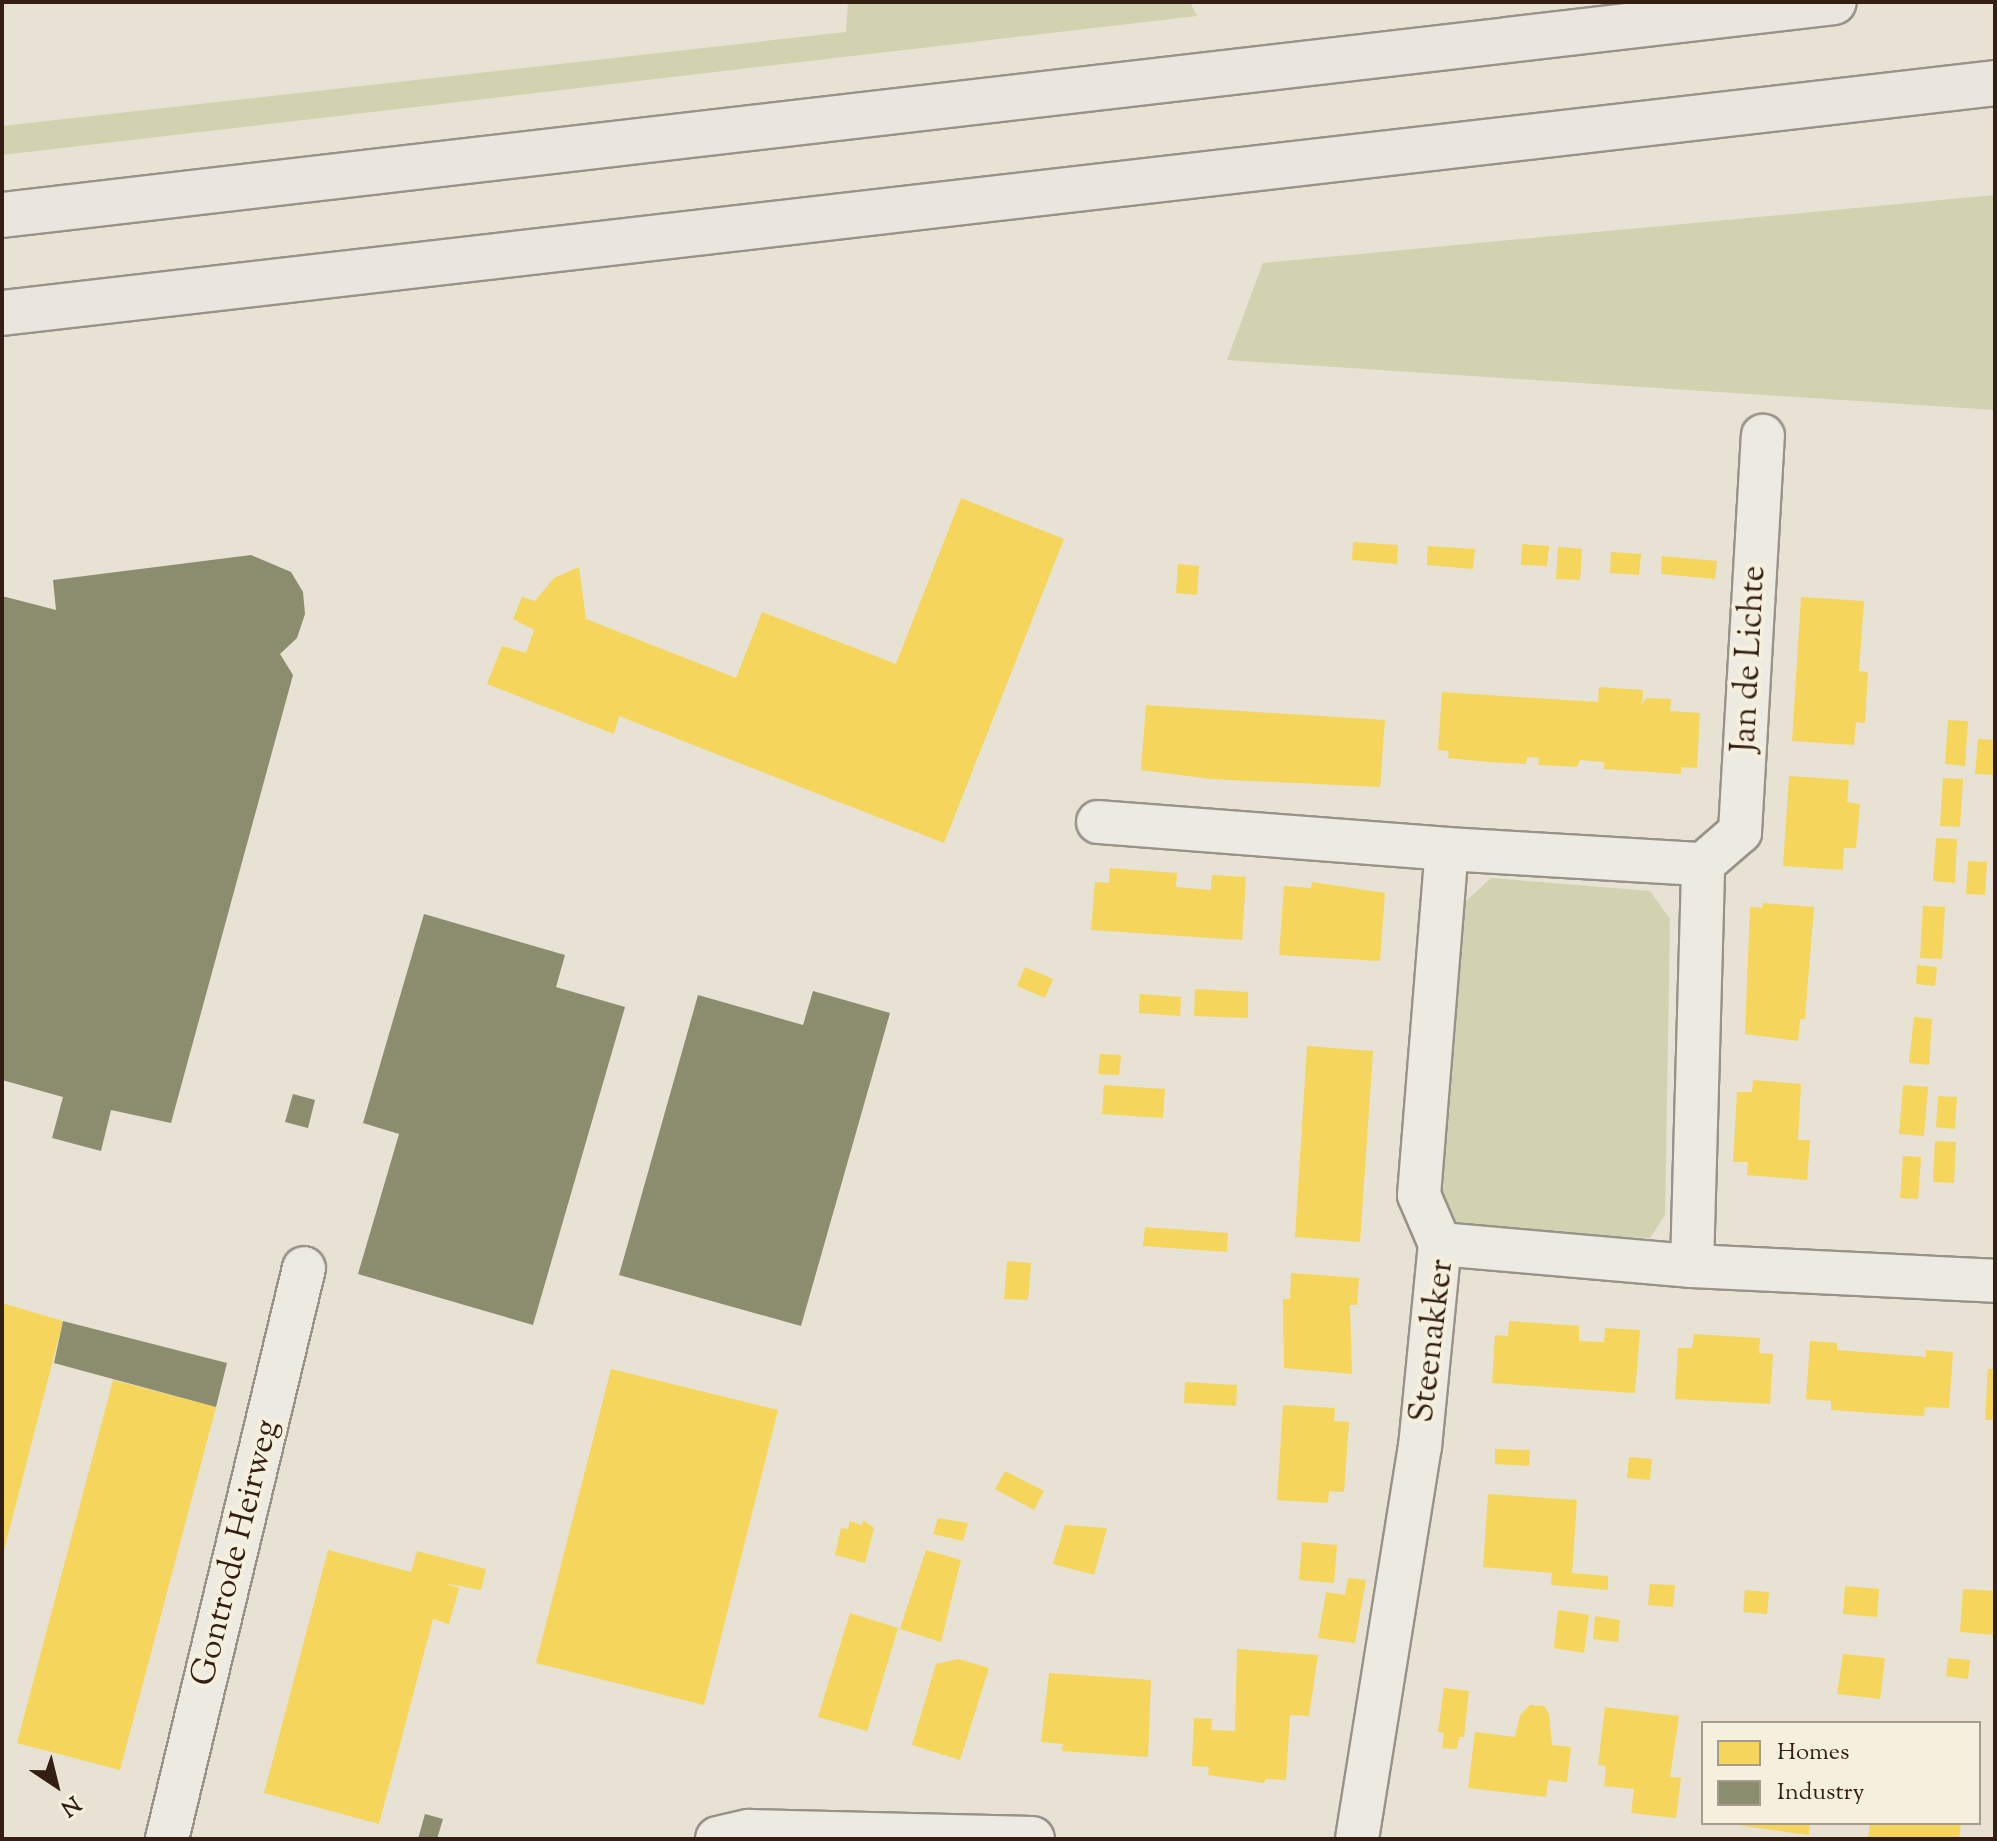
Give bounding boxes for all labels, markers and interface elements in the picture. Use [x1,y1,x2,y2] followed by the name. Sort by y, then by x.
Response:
[1725,565,1775,753] street label: Jan de Lichte
[1403,1257,1463,1425] street label: Steenakker
[183,1416,289,1690] street label: Gontrode Heirweg
[1701,1721,1981,1825] legend
[1777,1736,1849,1770] text: Homes
[16,1745,96,1825] north arrow
[1777,1776,1865,1810] text: Industry
[53,1787,86,1823] text: N

